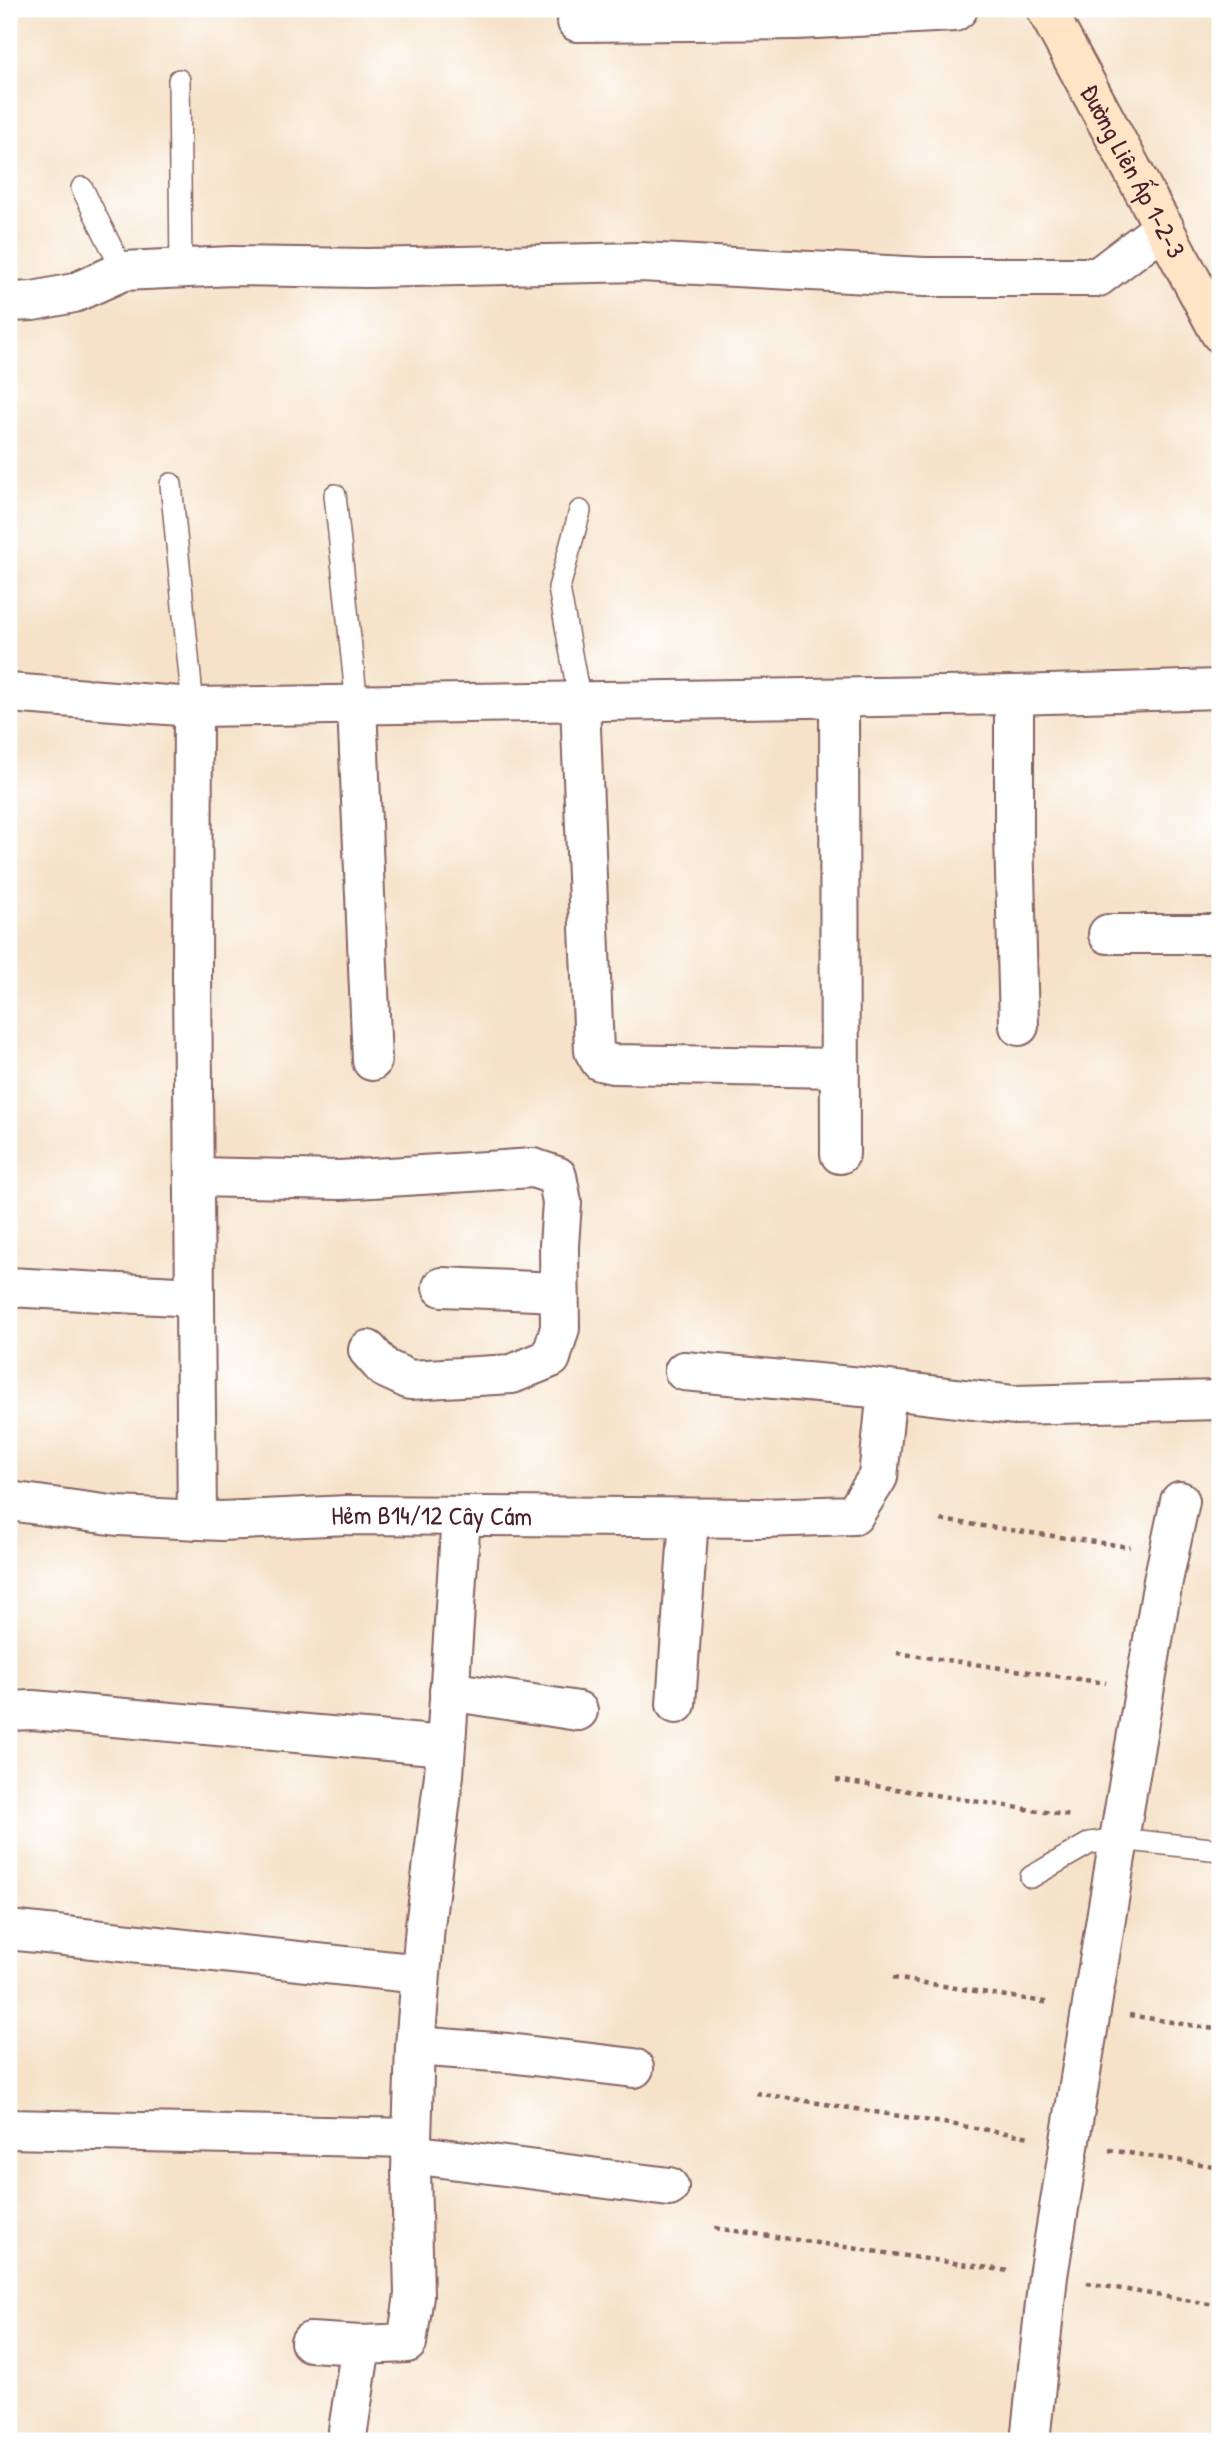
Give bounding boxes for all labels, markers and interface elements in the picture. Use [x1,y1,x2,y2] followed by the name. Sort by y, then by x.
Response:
[1073,78,1194,264] street label: Đường Liên Ấp 1-2-3
[330,1497,532,1533] street label: Hẻm B14/12 Cây Cám

